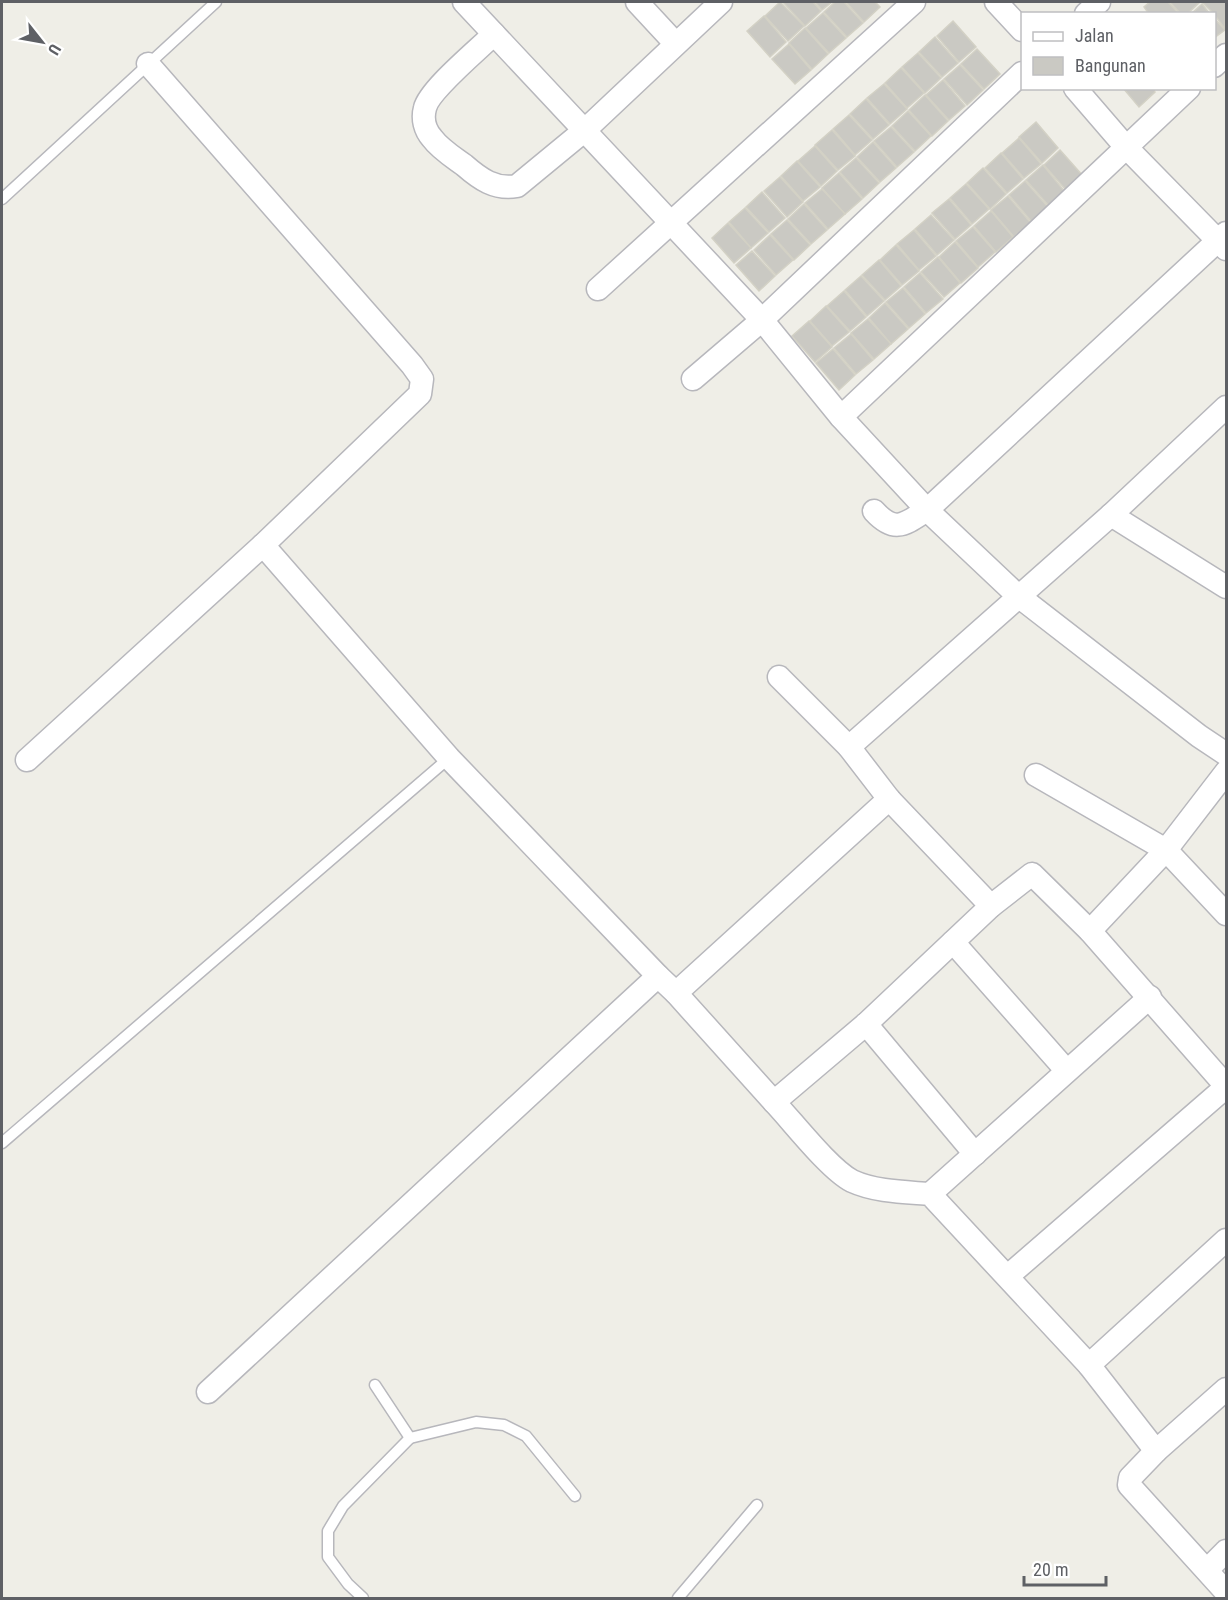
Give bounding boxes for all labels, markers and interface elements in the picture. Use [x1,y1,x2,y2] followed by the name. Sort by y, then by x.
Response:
[12,12,72,72] north arrow
[1021,12,1216,90] legend
[1075,25,1114,46] text: Jalan
[44,41,65,58] text: U
[1075,55,1146,76] text: Bangunan
[1024,1549,1106,1587] scale bar
[1033,1559,1068,1580] text: 20 m

